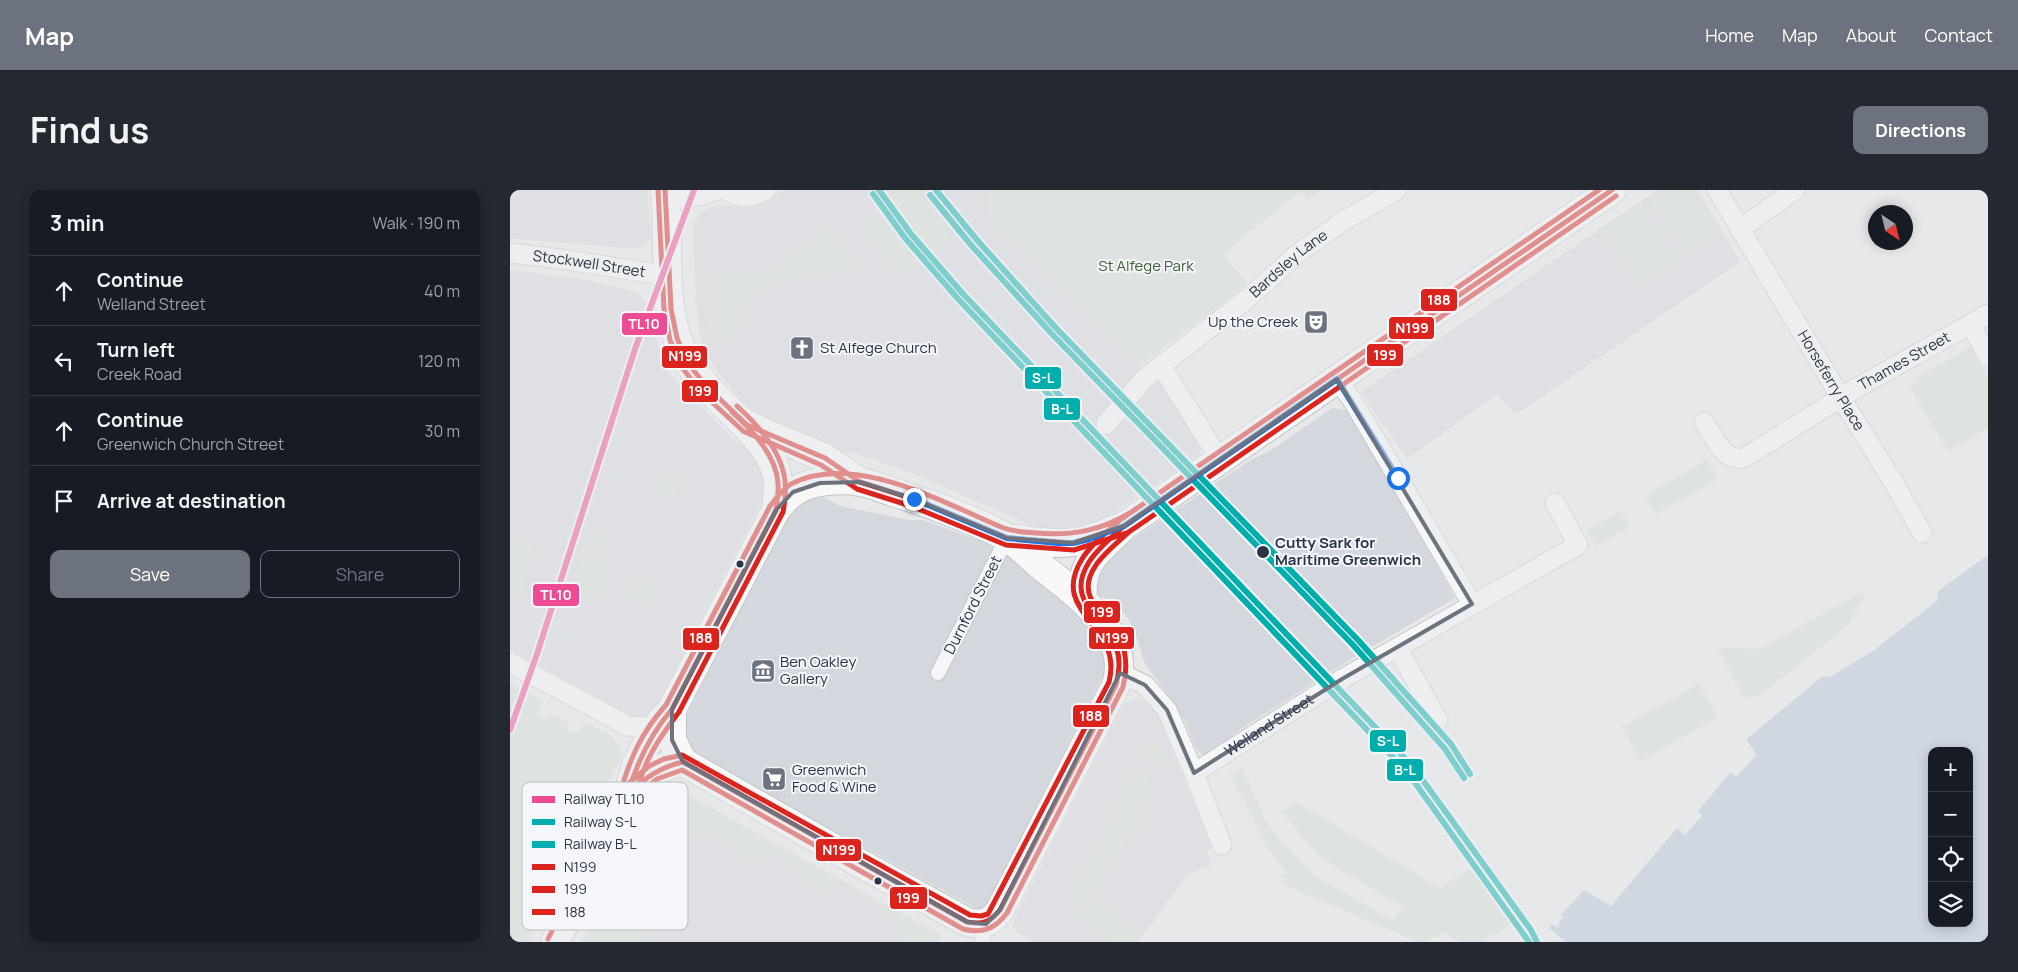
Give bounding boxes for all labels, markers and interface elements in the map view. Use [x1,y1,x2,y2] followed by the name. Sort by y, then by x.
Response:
[25,19,74,52] text: Map
[1705,23,1754,47] text: Home
[1782,23,1818,47] text: Map
[1846,23,1896,47] text: About
[1924,23,1993,47] text: Contact
[30,106,149,154] text: Find us
[1853,106,1988,154] button: Directions
[1868,205,1913,250] north arrow
[50,209,104,237] text: 3 min
[372,212,460,234] text: Walk · 190 m
[1245,224,1332,302] street label: Bardsley Lane
[532,245,647,282] street label: Stockwell Street
[1098,255,1194,276] park label: St Alfege Park
[97,267,183,293] text: Continue
[50,277,78,305] icon: ahead
[424,280,460,302] text: 40 m
[1420,288,1458,312] line badge: 188
[1427,290,1451,309] text: 188
[97,293,206,315] text: Welland Street
[1303,309,1329,335] theatre icon: Up the Creek
[1208,311,1299,332] place label: Up the Creek
[621,312,668,336] line badge: TL10
[628,314,660,333] text: TL10
[1388,316,1435,340] line badge: N199
[1395,318,1429,337] text: N199
[1793,326,1870,435] street label: Horseferry Place
[1854,326,1954,395] street label: Thames Street
[789,335,815,361] church icon: St Alfege Church
[97,337,175,363] text: Turn left
[820,337,937,358] place label: St Alfege Church
[1366,343,1404,367] line badge: 199
[661,345,708,369] line badge: N199
[1373,345,1397,364] text: 199
[668,346,702,365] text: N199
[50,347,78,375] icon: left
[418,350,460,372] text: 120 m
[97,363,182,385] text: Creek Road
[1024,366,1062,390] line badge: S-L
[1032,368,1055,387] text: S-L
[681,379,719,403] line badge: 199
[688,381,712,400] text: 199
[1043,397,1081,421] line badge: B-L
[1051,399,1074,418] text: B-L
[97,407,183,433] text: Continue
[50,417,78,445] icon: ahead
[425,420,460,442] text: 30 m
[97,433,284,455] text: Greenwich Church Street
[1387,467,1410,490] route start
[50,487,78,515] icon: arrive
[97,488,286,514] text: Arrive at destination
[903,488,926,511] route end
[1275,532,1421,570] place label: Cutty Sark for Maritime Greenwich
[1255,544,1271,560] marker: Cutty Sark for Maritime Greenwich
[50,550,250,598] button: Save
[260,550,460,598] button: Share
[939,552,1007,658] street label: Durnford Street
[735,559,745,569] unlabelled marker
[532,583,580,607] line badge: TL10
[540,585,572,604] text: TL10
[1083,600,1121,624] line badge: 199
[1090,602,1114,621] text: 199
[1088,626,1135,650] line badge: N199
[682,627,720,651] line badge: 188
[689,628,713,647] text: 188
[1095,628,1129,647] text: N199
[780,651,856,689] place label: Ben Oakley Gallery
[750,658,776,684] museum icon: Ben Oakley Gallery
[1220,689,1318,761] street label: Welland Street
[1072,704,1110,728] line badge: 188
[1079,706,1103,725] text: 188
[1369,729,1407,753] line badge: S-L
[1377,731,1400,750] text: S-L
[1928,747,1973,927] map controls
[1928,747,1973,792] button: +
[1386,758,1424,782] line badge: B-L
[792,759,877,797] place label: Greenwich Food & Wine
[1394,760,1417,779] text: B-L
[761,766,787,792] supermarket icon: Greenwich Food & Wine
[522,782,688,930] legend
[564,789,645,808] text: Railway TL10
[1928,792,1973,837] button: −
[564,812,637,831] text: Railway S-L
[564,834,637,853] text: Railway B-L
[1928,837,1973,882] button: locate
[815,838,862,862] line badge: N199
[822,840,856,859] text: N199
[564,857,596,876] text: N199
[873,876,883,886] unlabelled marker
[564,879,587,898] text: 199
[1928,882,1973,927] button: layers
[889,886,928,910] line badge: 199
[896,888,920,907] text: 199
[564,902,586,921] text: 188

